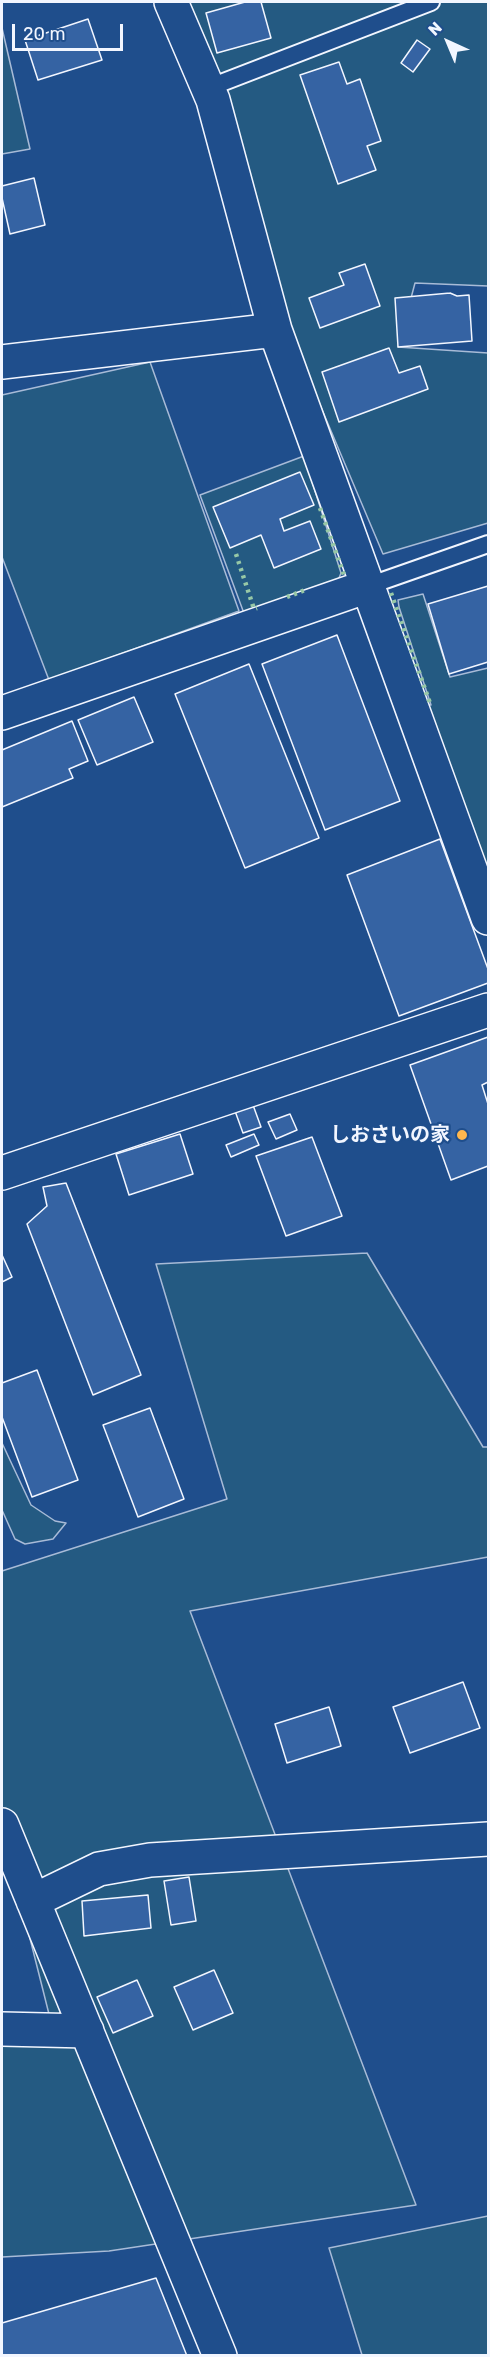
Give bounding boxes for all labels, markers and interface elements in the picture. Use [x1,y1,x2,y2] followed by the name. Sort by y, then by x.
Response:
[15,12,126,50] scale bar
[418,12,478,72] north arrow
[424,18,446,40] text: N
[23,23,65,45] text: 20 m
[330,1123,450,1147] place label: しおさいの家
[455,1128,469,1142] marker: しおさいの家

